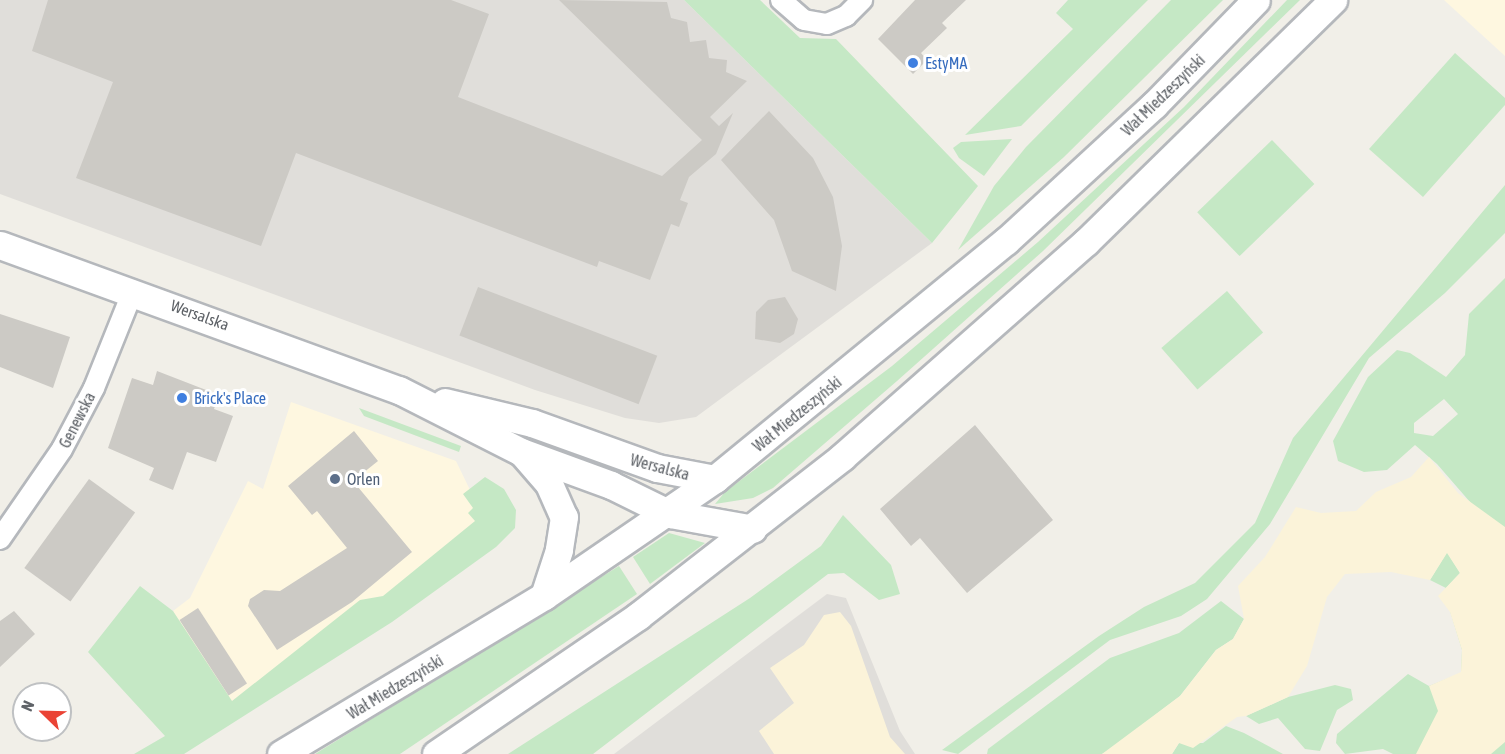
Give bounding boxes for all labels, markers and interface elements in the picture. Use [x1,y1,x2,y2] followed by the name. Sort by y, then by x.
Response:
[1117,50,1209,140] street label: Wał Miedzeszyński
[925,53,967,73] place label: EstyMA
[906,56,920,70] marker: EstyMA
[168,296,232,334] street label: Wersalska
[749,372,845,456] street label: Wał Miedzeszyński
[194,388,266,408] place label: Brick's Place
[55,389,99,451] street label: Genewska
[175,391,189,405] marker: Brick's Place
[628,450,692,484] street label: Wersalska
[347,469,380,489] place label: Orlen
[328,472,342,486] marker: Orlen
[343,651,447,723] street label: Wał Miedzeszyński
[12,682,72,742] north arrow
[17,698,37,714] text: N

